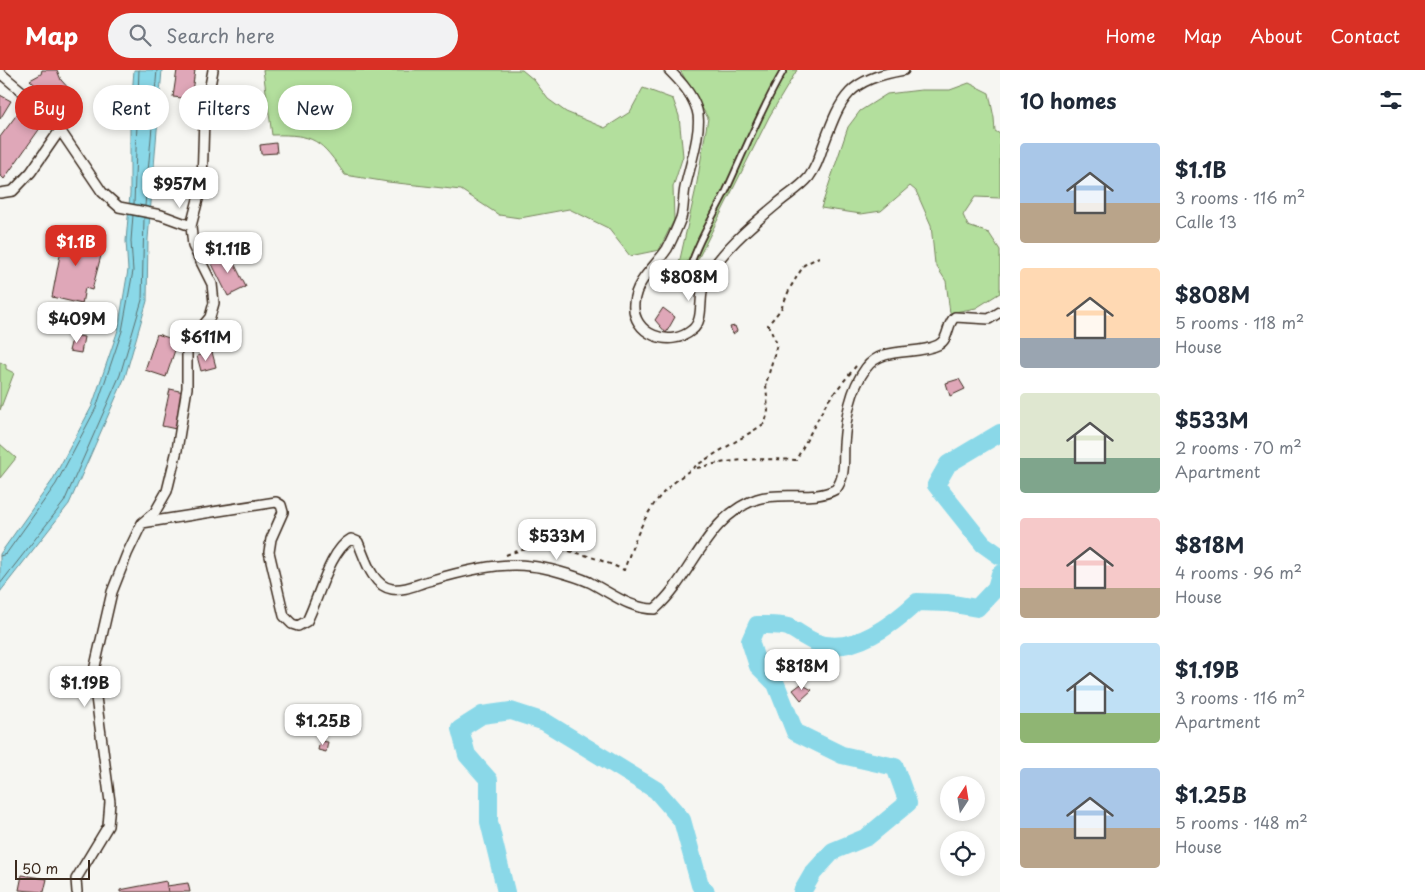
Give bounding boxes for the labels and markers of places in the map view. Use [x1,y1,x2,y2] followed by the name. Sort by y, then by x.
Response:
[145,166,215,209] pin: $957M
[41,224,111,267] pin: $1.1B
[187,232,269,274] pin: $1.11B
[654,260,724,302] pin: $808M
[42,302,112,344] pin: $409M
[171,320,241,362] pin: $611M
[522,518,592,561] pin: $533M
[767,648,837,691] pin: $818M
[44,666,126,708] pin: $1.19B
[282,704,364,746] pin: $1.25B

